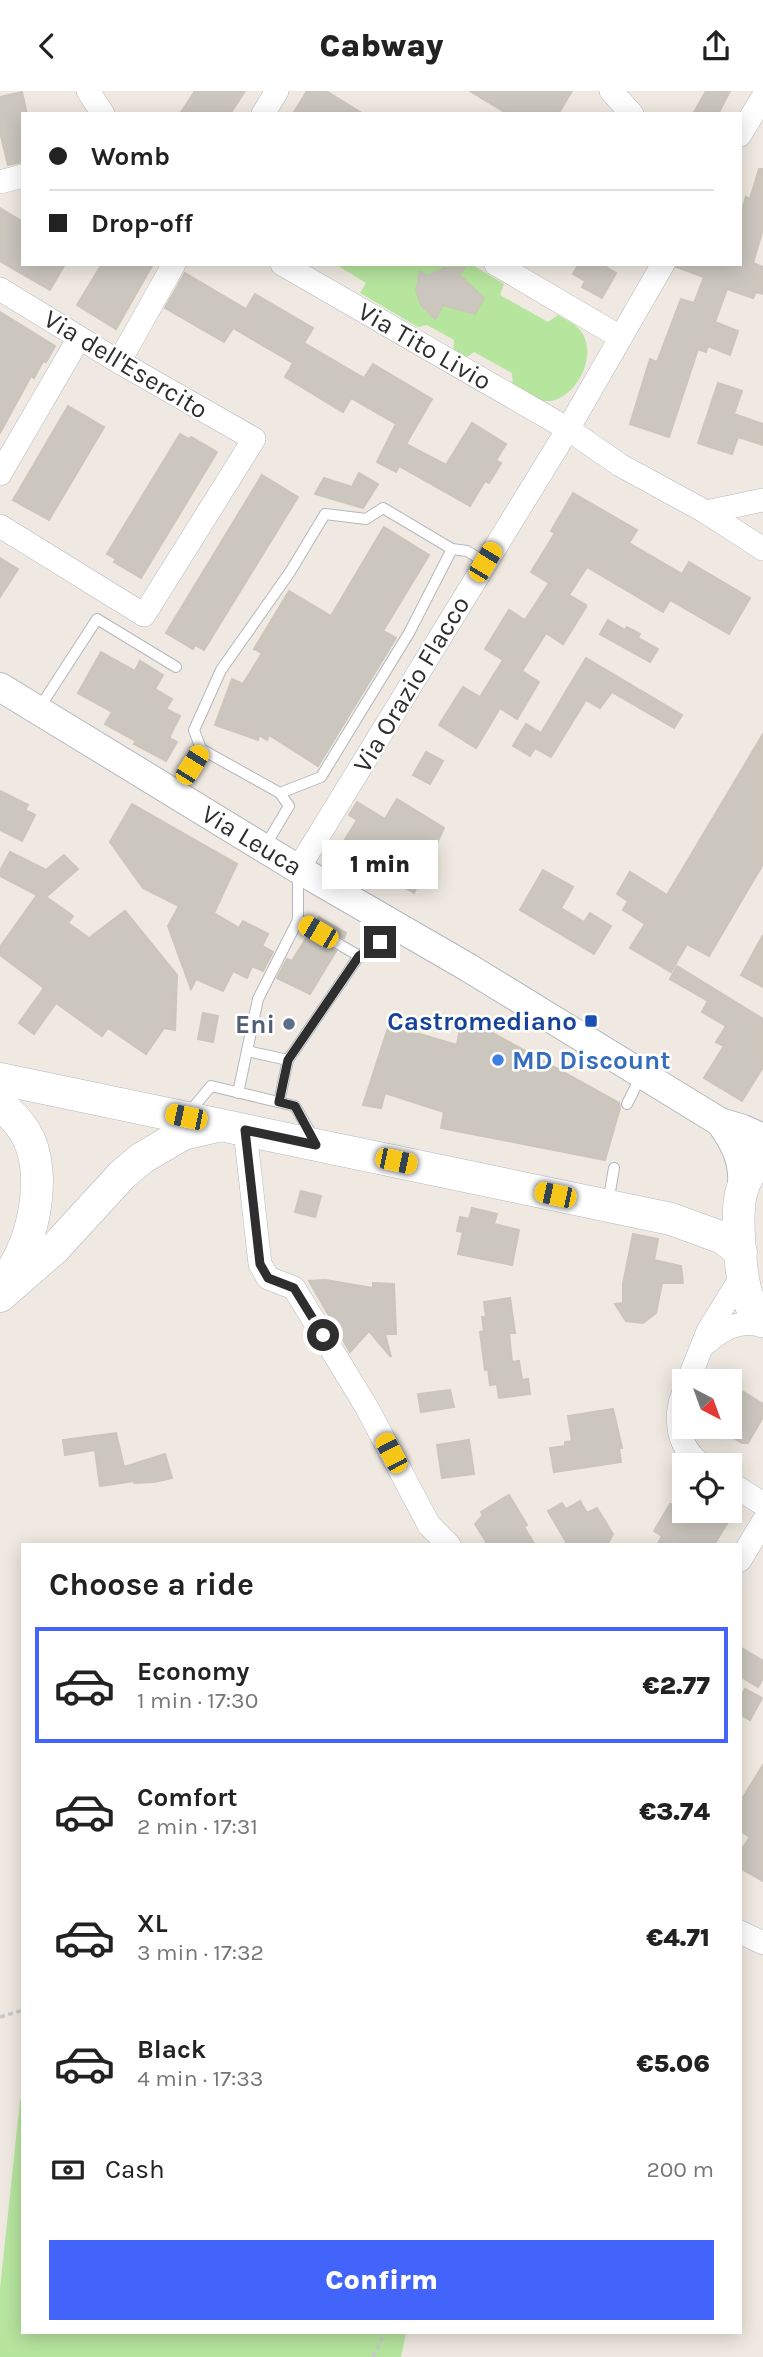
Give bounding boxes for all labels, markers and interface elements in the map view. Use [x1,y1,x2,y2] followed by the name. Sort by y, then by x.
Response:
[28,27,66,65] icon: back
[320,27,443,64] text: Cabway
[697,27,735,65] icon: share
[91,141,170,172] text: Womb
[91,208,193,239] text: Drop-off
[353,296,497,397] street label: Via Tito Livio
[38,303,213,426] street label: Via dell'Esercito
[466,539,505,585] car
[347,591,476,778] street label: Via Orazio Flacco
[172,742,213,788] car
[196,798,308,883] street label: Via Leuca
[322,841,438,889] callout: 1 min
[350,851,410,878] text: 1 min
[295,912,342,952] car
[364,926,396,958] route end
[387,1006,577,1037] place label: Castromediano
[235,1009,275,1040] place label: Eni
[583,1013,599,1029] marker: Castromediano
[281,1016,297,1032] marker: Eni
[512,1045,671,1076] place label: MD Discount
[490,1052,506,1068] marker: MD Discount
[164,1102,209,1132] car
[374,1146,419,1176] car
[533,1180,578,1210] car
[307,1319,339,1351] route start
[672,1369,742,1439] north arrow
[672,1369,742,1523] map controls
[372,1430,411,1476] car
[672,1453,742,1523] button: locate
[49,1566,254,1603] text: Choose a ride
[53,1654,116,1717] icon: car
[137,1656,249,1687] text: Economy
[643,1670,710,1701] text: €2.77
[137,1687,258,1714] text: 1 min · 17:30
[53,1780,116,1843] icon: car
[137,1782,238,1813] text: Comfort
[639,1796,710,1827] text: €3.74
[137,1813,258,1840] text: 2 min · 17:31
[53,1906,116,1969] icon: car
[137,1908,168,1939] text: XL
[646,1922,710,1953] text: €4.71
[137,1939,264,1966] text: 3 min · 17:32
[53,2032,116,2095] icon: car
[137,2034,206,2065] text: Black
[637,2048,710,2079] text: €5.06
[137,2065,263,2092] text: 4 min · 17:33
[49,2151,87,2189] icon: cash
[105,2154,165,2185] text: Cash
[646,2156,714,2183] text: 200 m
[49,2240,714,2320] button: Confirm

